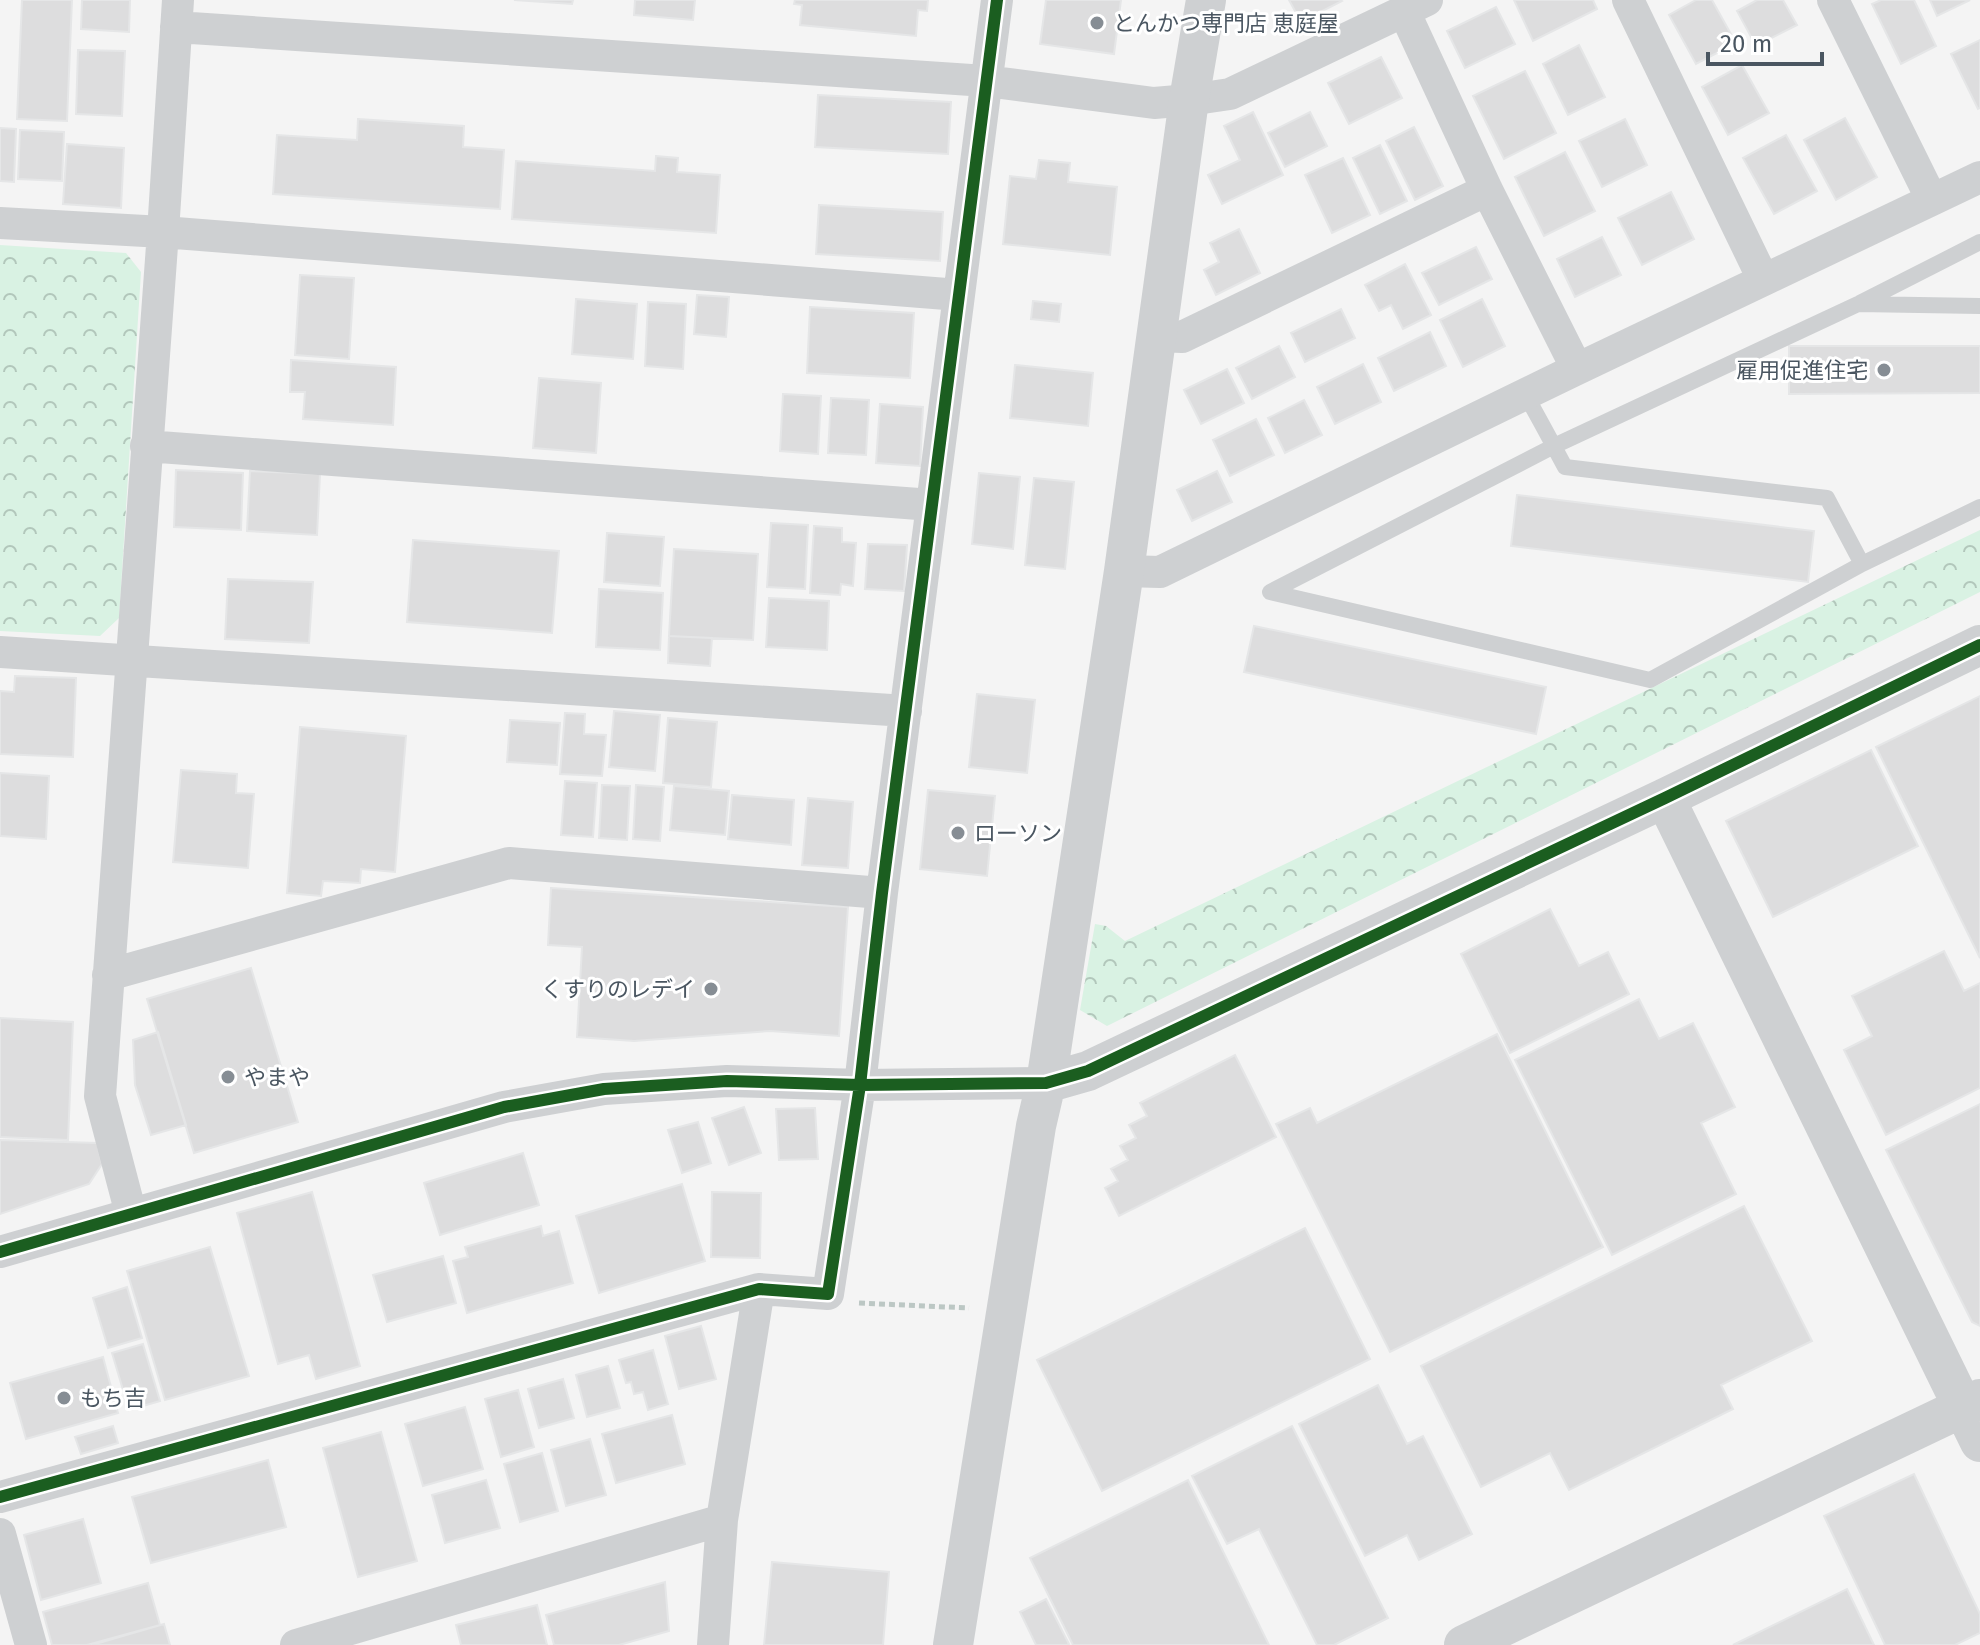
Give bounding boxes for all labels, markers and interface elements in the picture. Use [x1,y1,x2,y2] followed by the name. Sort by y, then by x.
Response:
[1113,10,1339,37] place label: とんかつ専門店 恵庭屋
[1088,14,1106,32] marker: とんかつ専門店 恵庭屋
[1708,16,1822,66] scale bar
[1720,30,1772,58] text: 20 m
[1736,357,1868,384] place label: 雇用促進住宅
[1875,361,1893,379] marker: 雇用促進住宅
[974,820,1062,847] place label: ローソン
[949,824,967,842] marker: ローソン
[541,976,695,1003] place label: くすりのレデイ
[702,980,720,998] marker: くすりのレデイ
[244,1064,310,1091] place label: やまや
[219,1068,237,1086] marker: やまや
[80,1385,146,1412] place label: もち吉
[55,1389,73,1407] marker: もち吉

